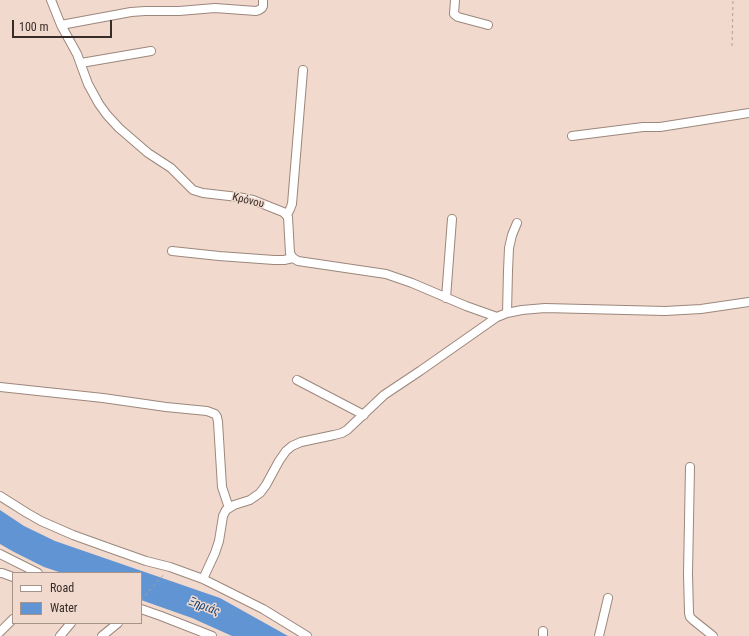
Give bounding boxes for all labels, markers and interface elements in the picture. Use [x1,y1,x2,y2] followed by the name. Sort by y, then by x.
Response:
[14,12,114,38] scale bar
[19,20,49,34] text: 100 m
[231,191,265,211] street label: Κρόνου
[12,572,142,624] legend
[50,581,74,595] text: Road
[186,595,222,619] water label: Ξηριάς
[50,601,78,615] text: Water

